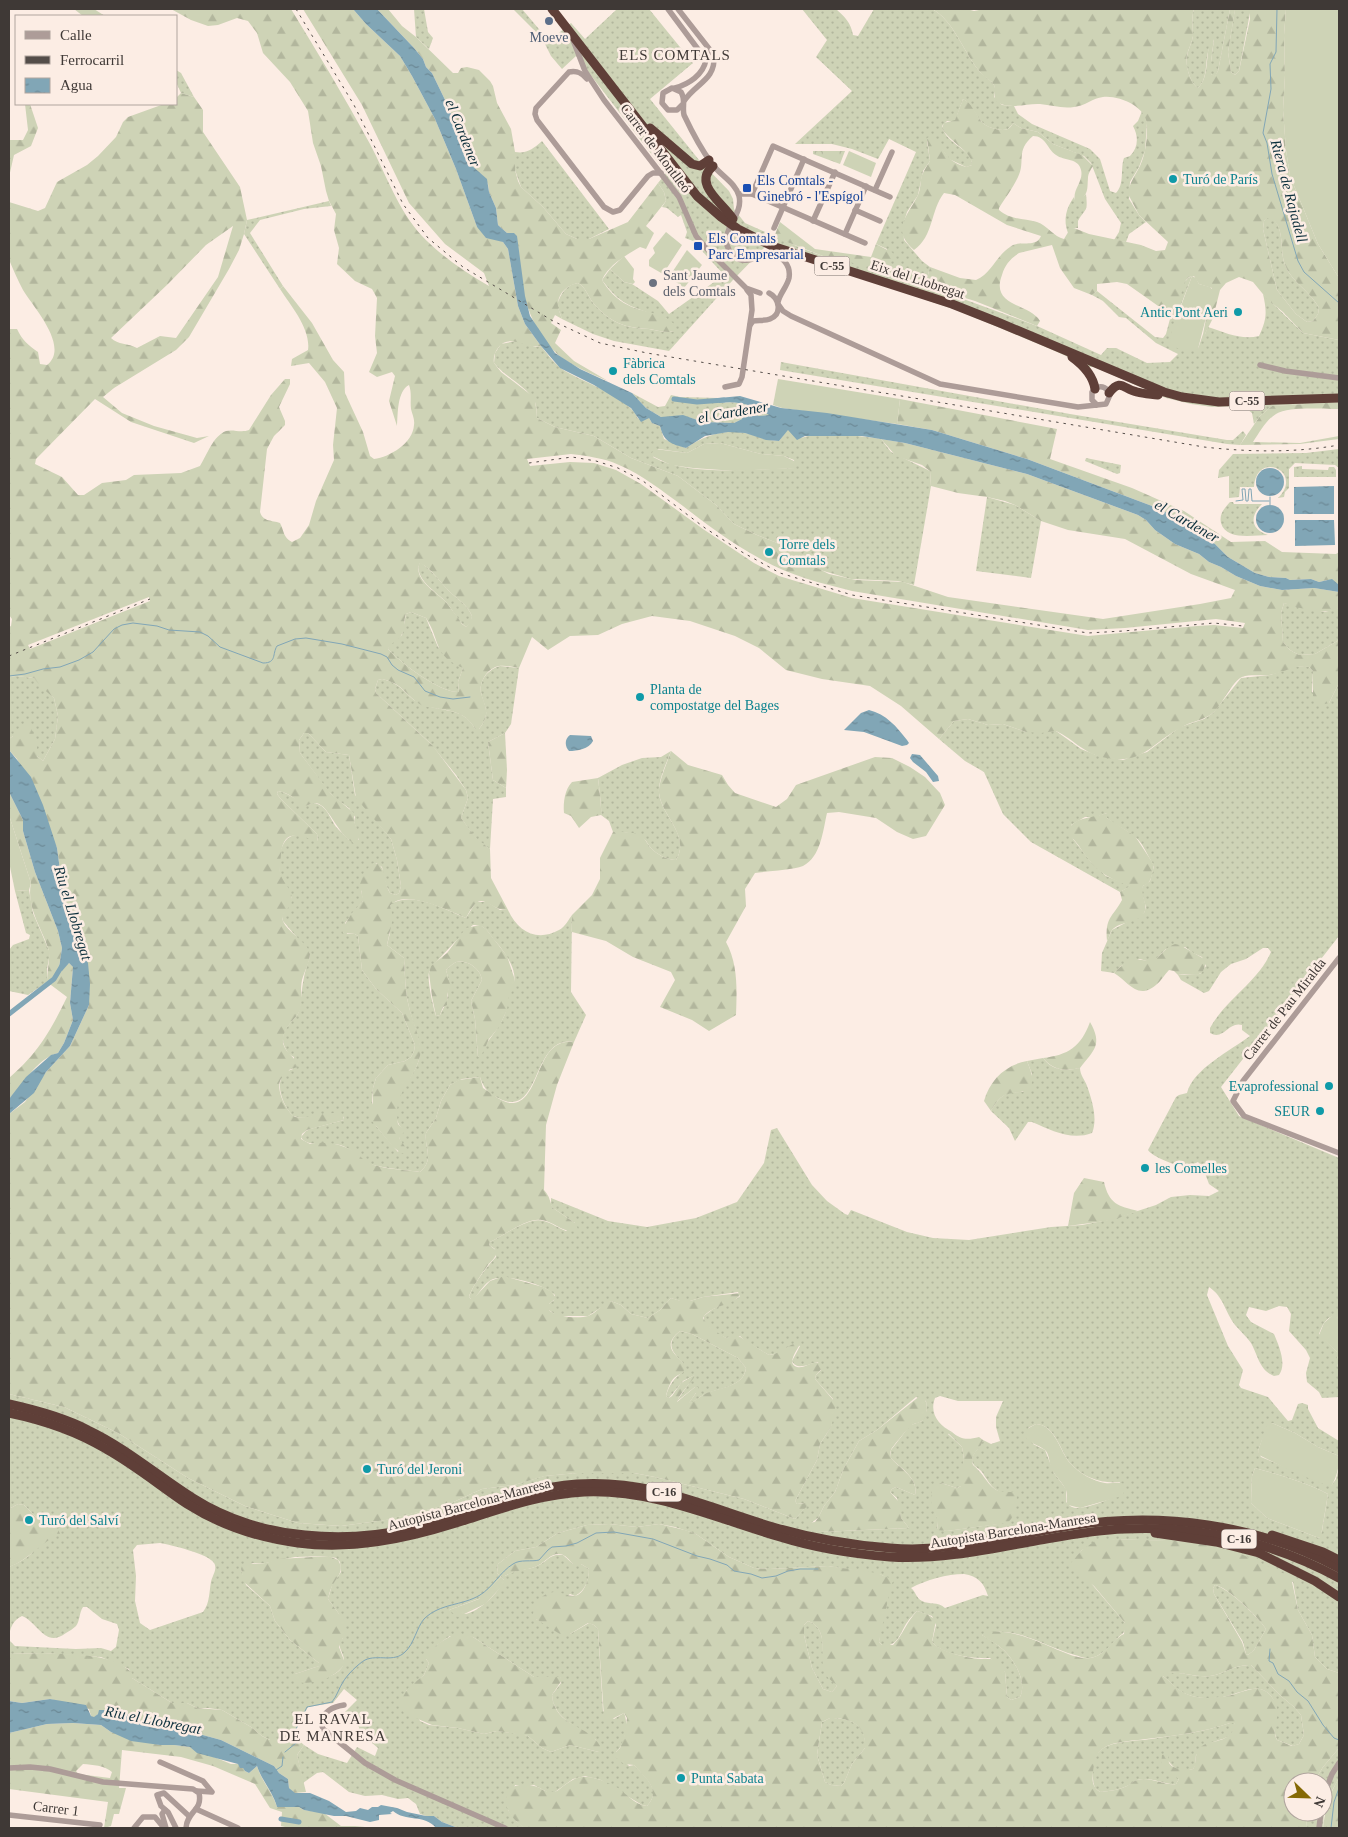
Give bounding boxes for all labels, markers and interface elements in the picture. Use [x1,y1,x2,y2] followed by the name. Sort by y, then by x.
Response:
[15,15,178,105] legend
[543,15,555,27] marker: Moeve
[60,27,92,43] text: Calle
[530,30,568,45] place label: Moeve
[619,47,731,63] district label: ELS COMTALS
[60,52,124,68] text: Ferrocarril
[60,77,93,93] text: Agua
[442,97,484,169] water label: el Cardener
[617,101,694,196] street label: Carrer de Montlleó
[1267,137,1310,244] water label: Riera de Rajadell
[1183,172,1258,187] place label: Turó de París
[757,173,864,204] place label: Els Comtals - Ginebró - l'Espígol
[1167,173,1179,185] marker: Turó de París
[741,182,753,194] marker: Els Comtals - Ginebró - l'Espígol
[708,231,804,262] place label: Els Comtals Parc Empresarial
[692,240,704,252] marker: Els Comtals Parc Empresarial
[814,256,850,276] road number: C-55
[869,257,967,302] street label: Eix del Llobregat
[663,268,736,299] place label: Sant Jaume dels Comtals
[647,277,659,289] marker: Sant Jaume dels Comtals
[1140,305,1228,320] place label: Antic Pont Aeri
[1232,306,1244,318] marker: Antic Pont Aeri
[623,356,696,387] place label: Fàbrica dels Comtals
[607,365,619,377] marker: Fàbrica dels Comtals
[1230,392,1264,411] road number: C-55
[696,398,770,426] water label: el Cardener
[1152,496,1222,546] water label: el Cardener
[779,537,835,568] place label: Torre dels Comtals
[763,546,775,558] marker: Torre dels Comtals
[650,682,779,713] place label: Planta de compostatge del Bages
[634,691,646,703] marker: Planta de compostatge del Bages
[51,863,95,963] water label: Riu el Llobregat
[1240,955,1329,1063] street label: Carrer de Pau Miralda
[1229,1079,1319,1094] place label: Evaprofessional
[1323,1080,1335,1092] marker: Evaprofessional
[1274,1104,1311,1119] place label: SEUR
[1314,1105,1326,1117] marker: SEUR
[1155,1161,1227,1176] place label: les Comelles
[1139,1162,1151,1174] marker: les Comelles
[377,1462,462,1477] place label: Turó del Jeroni
[361,1463,373,1475] marker: Turó del Jeroni
[386,1475,553,1533] street label: Autopista Barcelona-Manresa
[646,1482,682,1501] road number: C-16
[929,1510,1098,1551] street label: Autopista Barcelona-Manresa
[39,1513,119,1528] place label: Turó del Salví
[23,1514,35,1526] marker: Turó del Salví
[1222,1530,1256,1548] road number: C-16
[102,1703,203,1737] water label: Riu el Llobregat
[279,1711,387,1744] district label: EL RAVAL DE MANRESA
[691,1771,764,1786] place label: Punta Sabata
[675,1772,687,1784] marker: Punta Sabata
[1283,1772,1333,1822] north arrow
[1311,1794,1328,1809] text: N
[32,1798,80,1819] street label: Carrer 1

